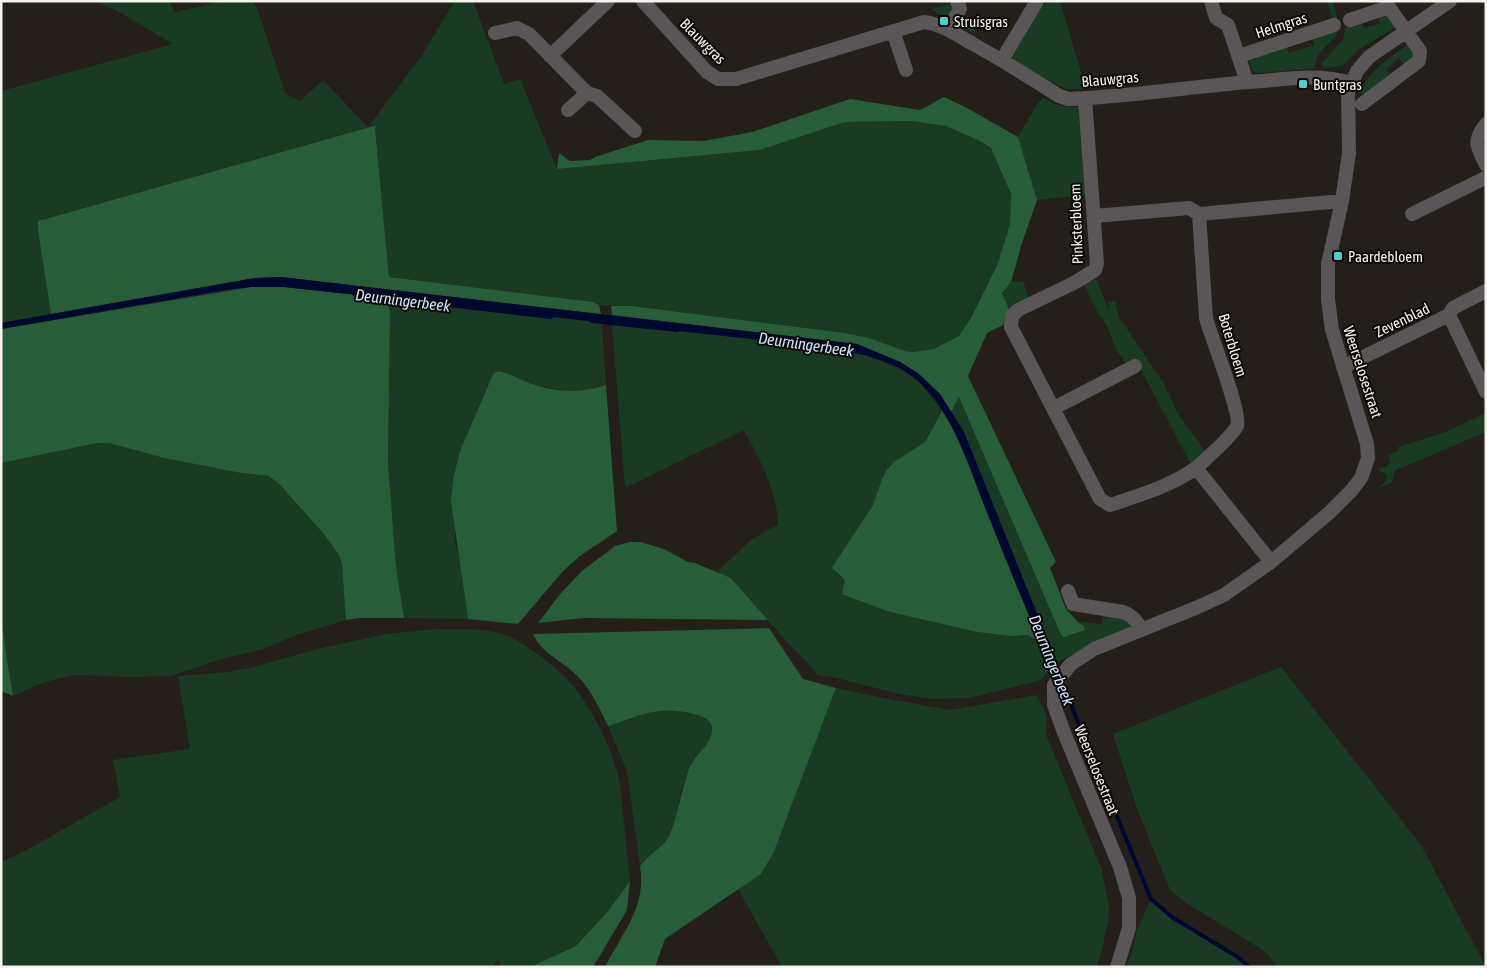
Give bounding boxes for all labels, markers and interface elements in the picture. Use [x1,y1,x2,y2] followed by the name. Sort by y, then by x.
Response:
[1253,9,1309,41] street label: Helmgras
[954,13,1008,30] place label: Struisgras
[677,15,729,67] street label: Blauwgras
[938,15,950,27] marker: Struisgras
[1081,68,1139,90] street label: Blauwgras
[1313,76,1362,93] place label: Buntgras
[1297,78,1309,90] marker: Buntgras
[1066,183,1086,265] street label: Pinksterbloem
[1348,248,1423,265] place label: Paardebloem
[1332,250,1344,262] marker: Paardebloem
[354,285,453,316] water label: Deurningerbeek
[1372,299,1432,341] street label: Zevenblad
[1215,311,1251,379] street label: Boterbloem
[1340,324,1386,420] street label: Weerselosestraat
[757,328,856,361] water label: Deurningerbeek
[1025,612,1079,709] water label: Deurningerbeek
[1071,723,1123,817] street label: Weerselosestraat

